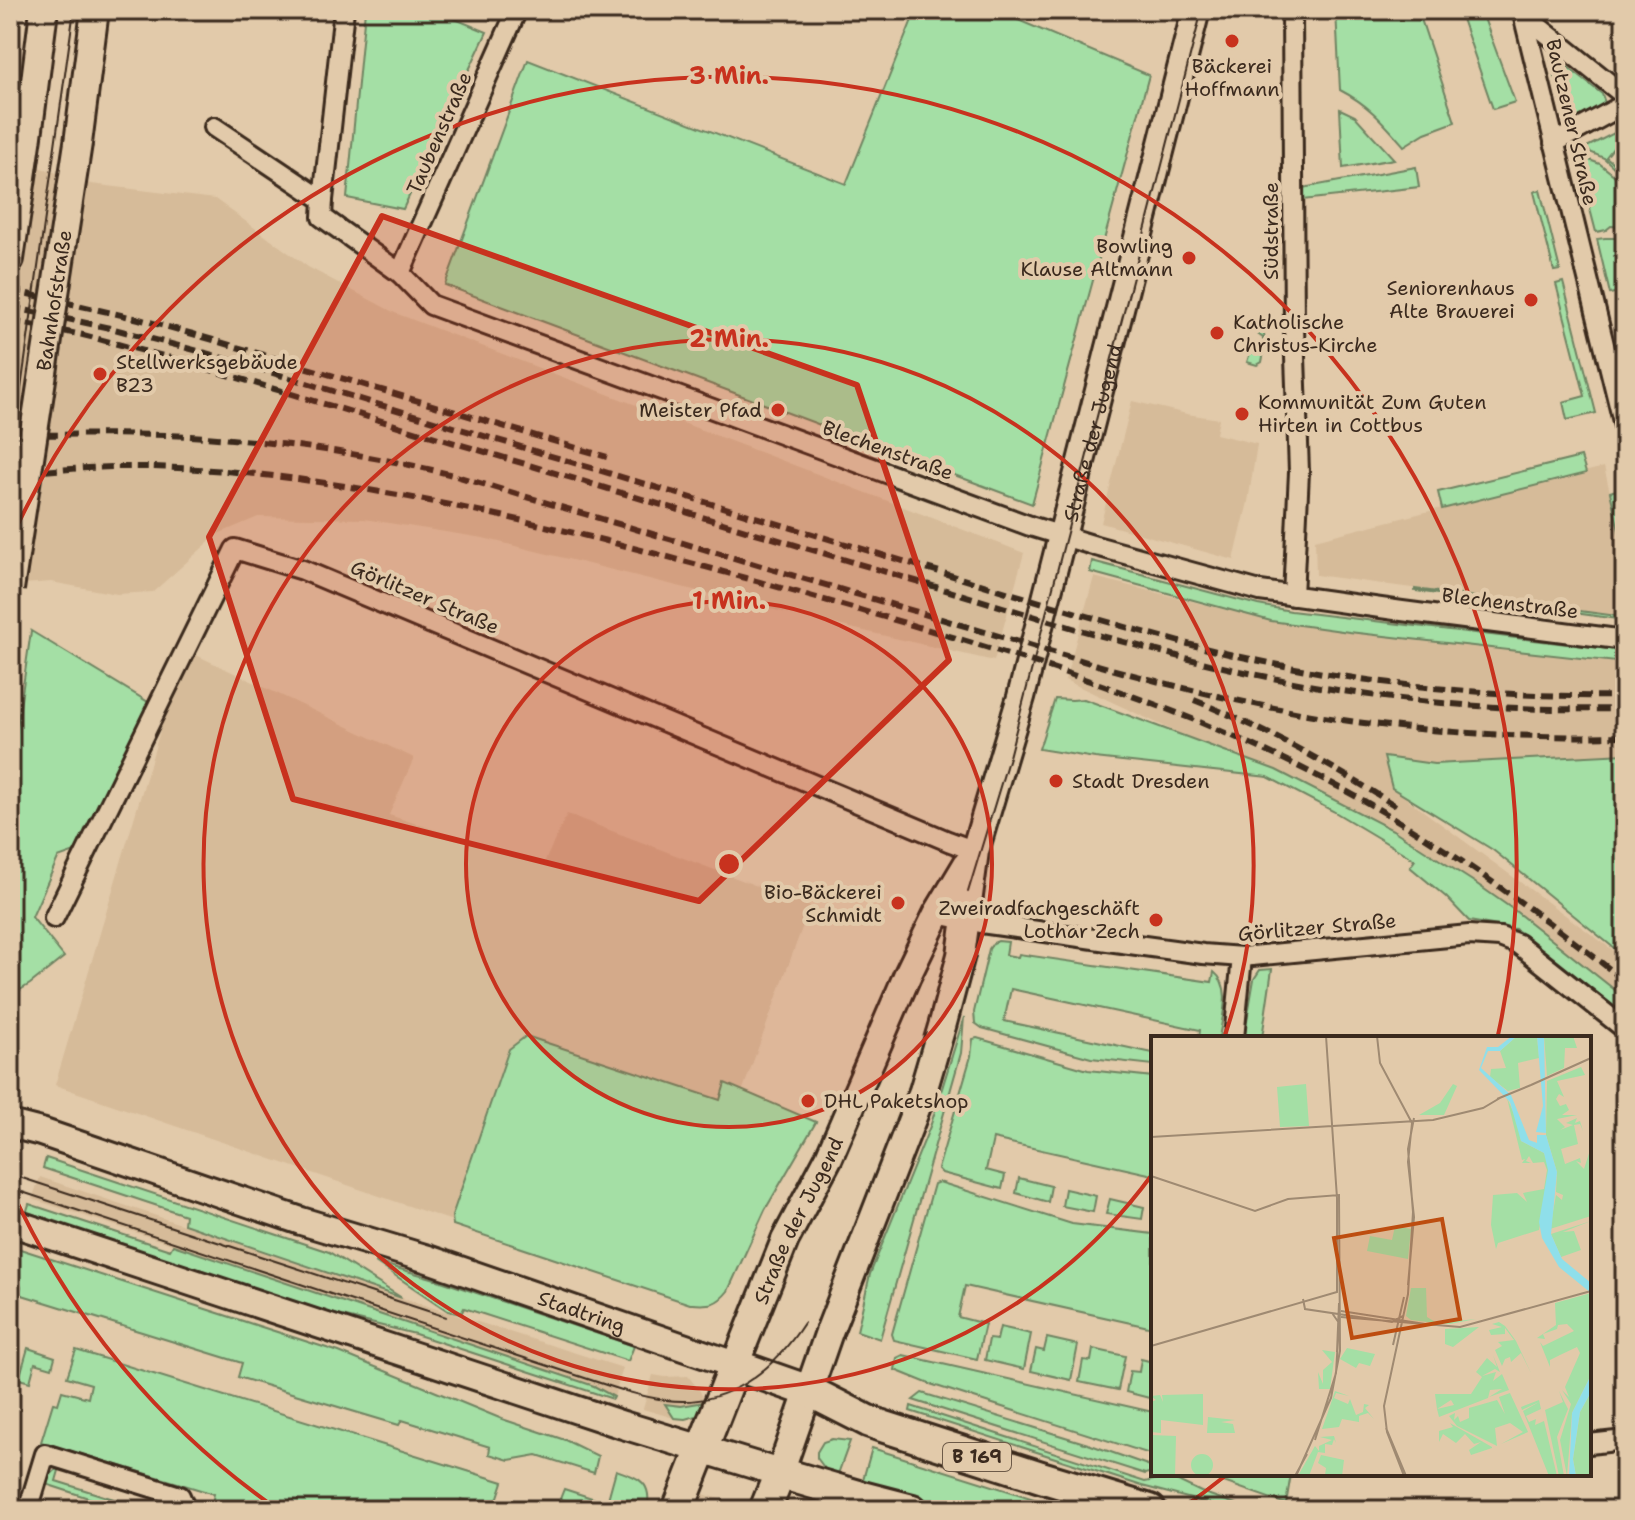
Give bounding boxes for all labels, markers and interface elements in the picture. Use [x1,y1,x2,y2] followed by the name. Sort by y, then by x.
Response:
[1223,32,1241,50] marker: Bäckerei Hoffmann
[1540,36,1604,208] street label: Bautzener Straße
[1185,53,1279,102] place label: Bäckerei Hoffmann
[689,60,769,92] text: 3 Min.
[400,68,478,198] street label: Taubenstraße
[1258,182,1284,280] street label: Südstraße
[30,228,78,373] street label: Bahnhofstraße
[1020,233,1173,282] place label: Bowling Klause Altmann
[1180,249,1198,267] marker: Bowling Klause Altmann
[1386,275,1515,324] place label: Seniorenhaus Alte Brauerei
[1522,291,1540,309] marker: Seniorenhaus Alte Brauerei
[1233,309,1377,358] place label: Katholische Christus-Kirche
[689,323,769,355] text: 2 Min.
[1208,324,1226,342] marker: Katholische Christus-Kirche
[1057,341,1128,524] street label: Straße der Jugend
[116,349,298,398] place label: Stellwerksgebäude B23
[91,365,109,383] marker: Stellwerksgebäude B23
[1258,389,1486,438] place label: Kommunität Zum Guten Hirten in Cottbus
[639,397,762,423] place label: Meister Pfad
[769,401,787,419] marker: Meister Pfad
[1233,405,1251,423] marker: Kommunität Zum Guten Hirten in Cottbus
[819,414,957,486] street label: Blechenstraße
[347,554,503,640] street label: Görlitzer Straße
[1440,582,1580,624] street label: Blechenstraße
[692,585,766,617] text: 1 Min.
[1072,768,1210,794] place label: Stadt Dresden
[1047,772,1065,790] marker: Stadt Dresden
[715,850,743,878] centre of rings
[764,879,882,928] place label: Bio-Bäckerei Schmidt
[889,894,907,912] marker: Bio-Bäckerei Schmidt
[939,895,1140,944] place label: Zweiradfachgeschäft Lothar Zech
[1237,907,1397,947] street label: Görlitzer Straße
[1147,911,1165,929] marker: Zweiradfachgeschäft Lothar Zech
[1151,1036,1591,1476] inset map
[824,1088,969,1114] place label: DHL Paketshop
[799,1092,817,1110] marker: DHL Paketshop
[748,1133,849,1308] street label: Straße der Jugend
[534,1285,629,1339] street label: Stadtring
[943,1443,1011,1471] road number: B 169

